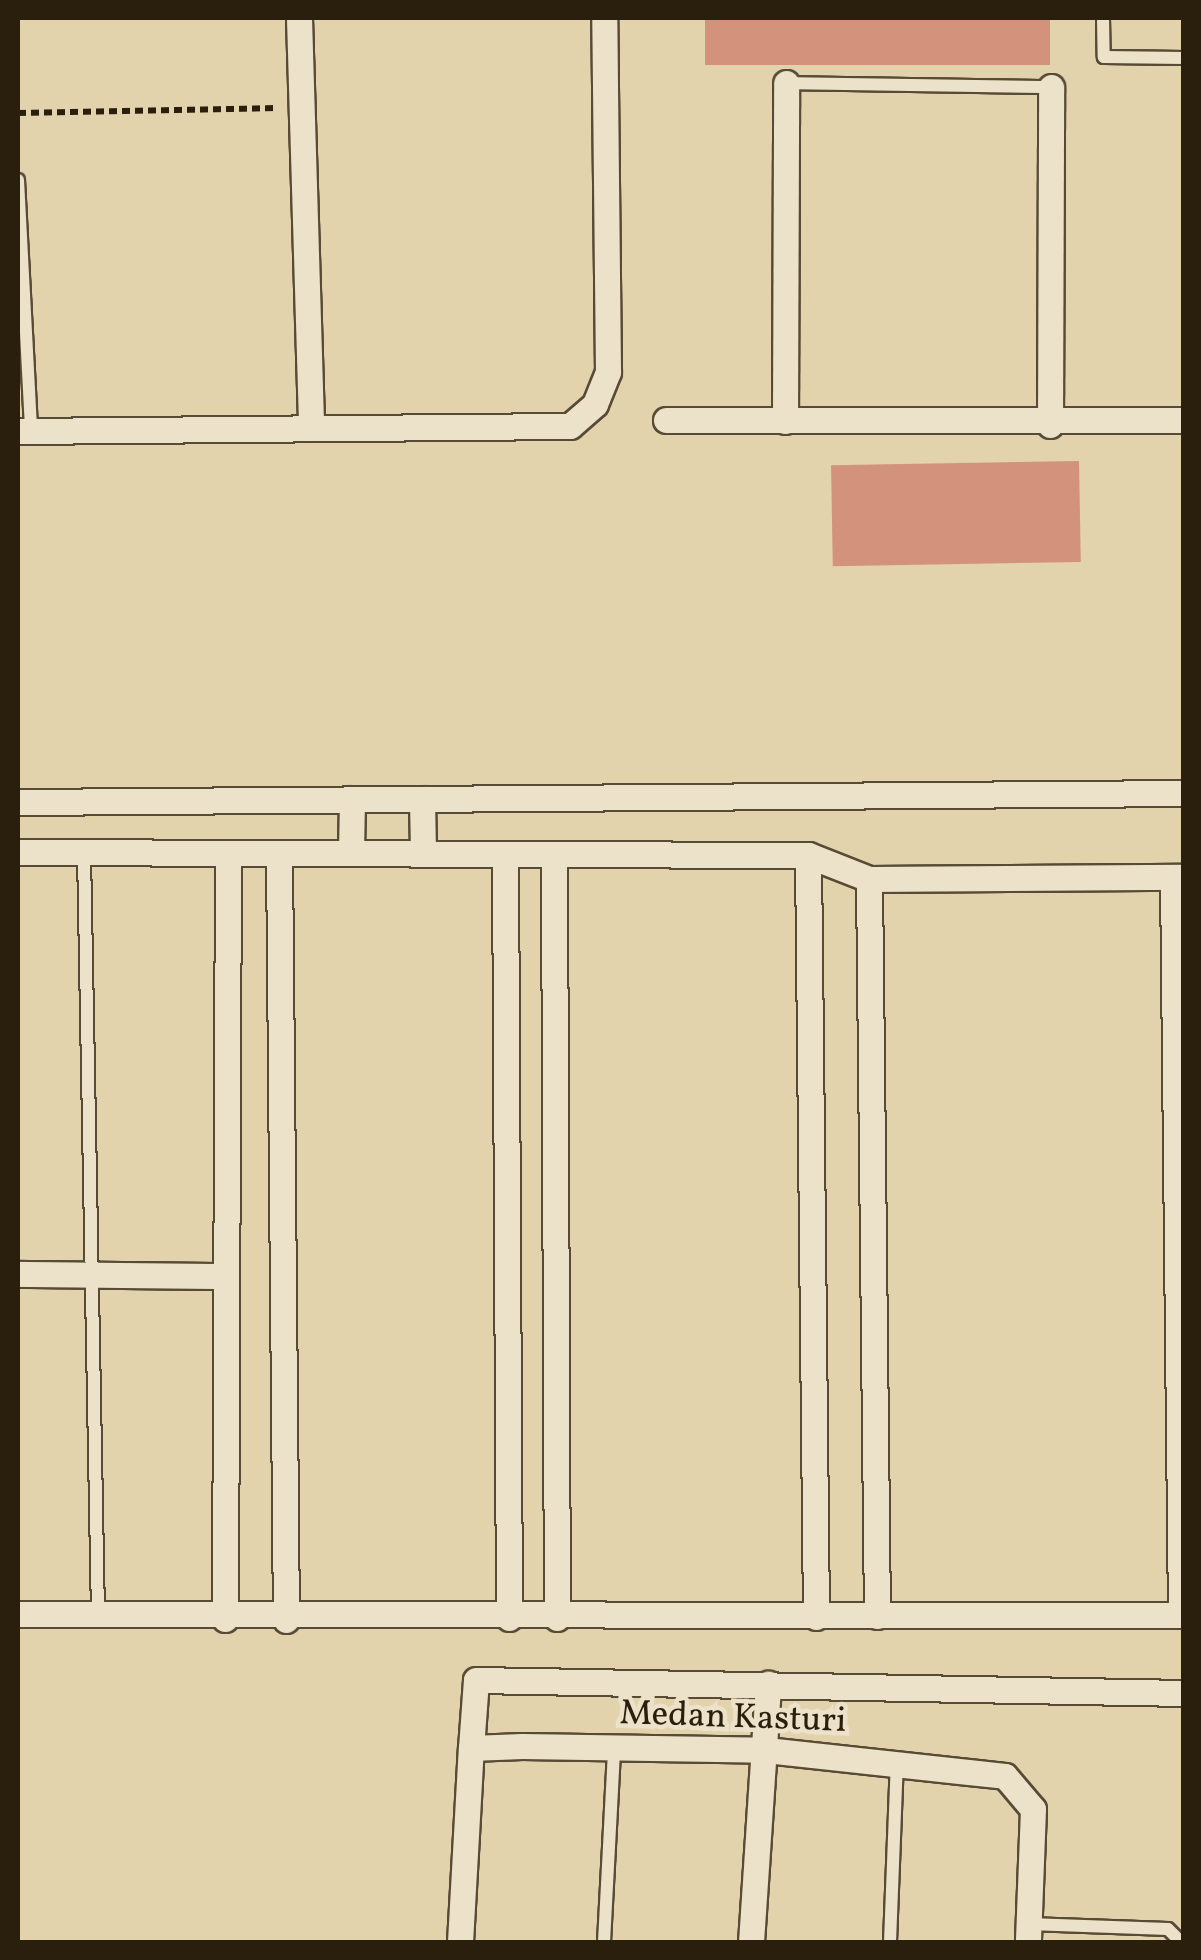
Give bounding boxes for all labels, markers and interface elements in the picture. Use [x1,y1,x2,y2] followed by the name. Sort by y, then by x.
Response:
[619,1693,847,1743] street label: Medan Kasturi

